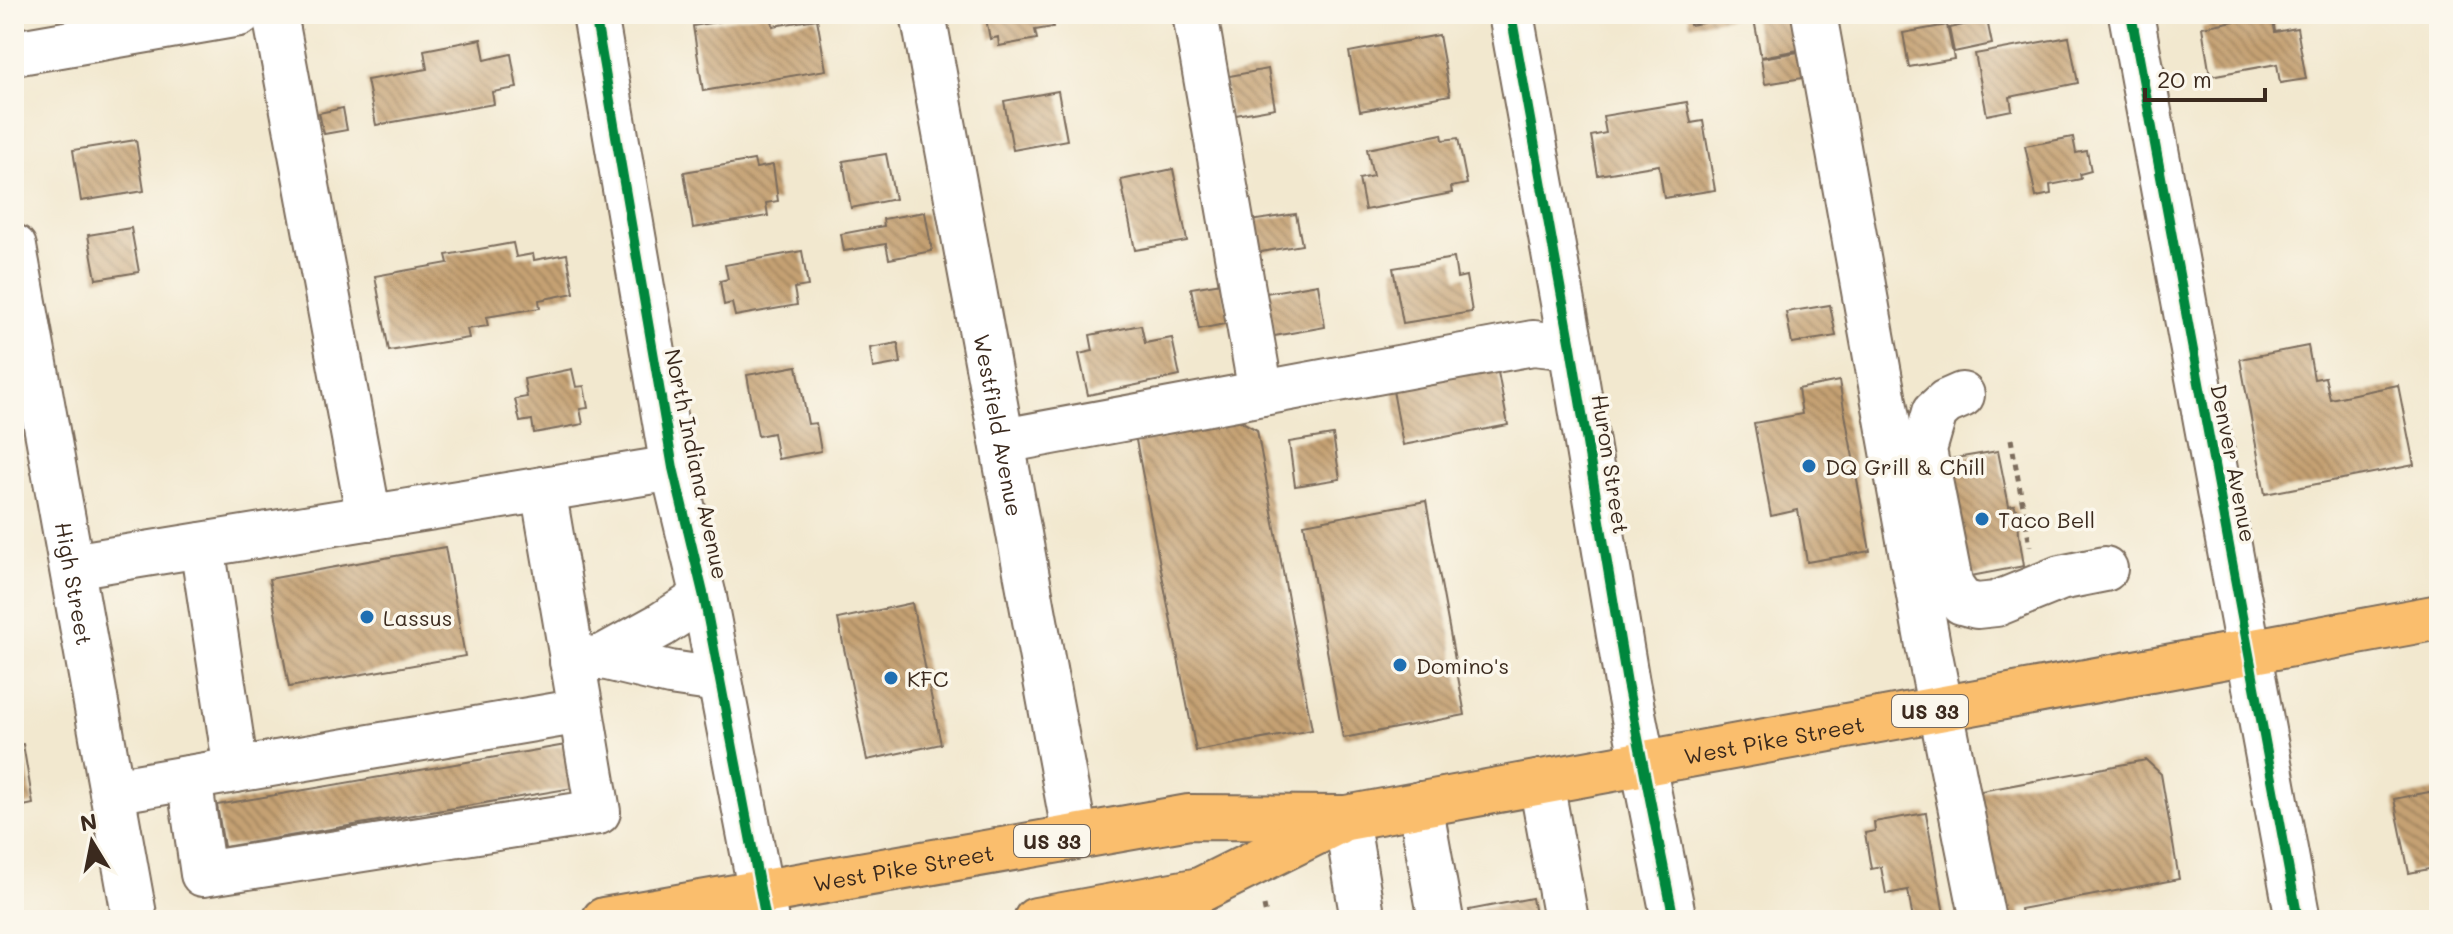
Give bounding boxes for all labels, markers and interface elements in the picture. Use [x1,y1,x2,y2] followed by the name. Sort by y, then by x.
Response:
[2145,52,2265,102] scale bar
[2157,63,2212,94] text: 20 m
[968,331,1030,519] street label: Westfield Avenue
[658,346,736,582] street label: North Indiana Avenue
[2204,382,2264,544] street label: Denver Avenue
[1586,392,1636,536] street label: Huron Street
[1825,452,1985,481] place label: DQ Grill & Chill
[1800,457,1818,475] marker: DQ Grill & Chill
[1998,505,2095,534] place label: Taco Bell
[1973,510,1991,528] marker: Taco Bell
[49,520,100,648] street label: High Street
[383,603,452,632] place label: Lassus
[358,608,376,626] marker: Lassus
[1416,651,1509,680] place label: Domino's
[1391,656,1409,674] marker: Domino's
[907,664,948,693] place label: KFC
[882,669,900,687] marker: KFC
[1892,695,1968,727] road number: US 33
[1681,709,1866,770] street label: West Pike Street
[52,802,132,882] north arrow
[78,806,99,838] text: N
[1014,825,1090,857] road number: US 33
[811,837,996,897] street label: West Pike Street

